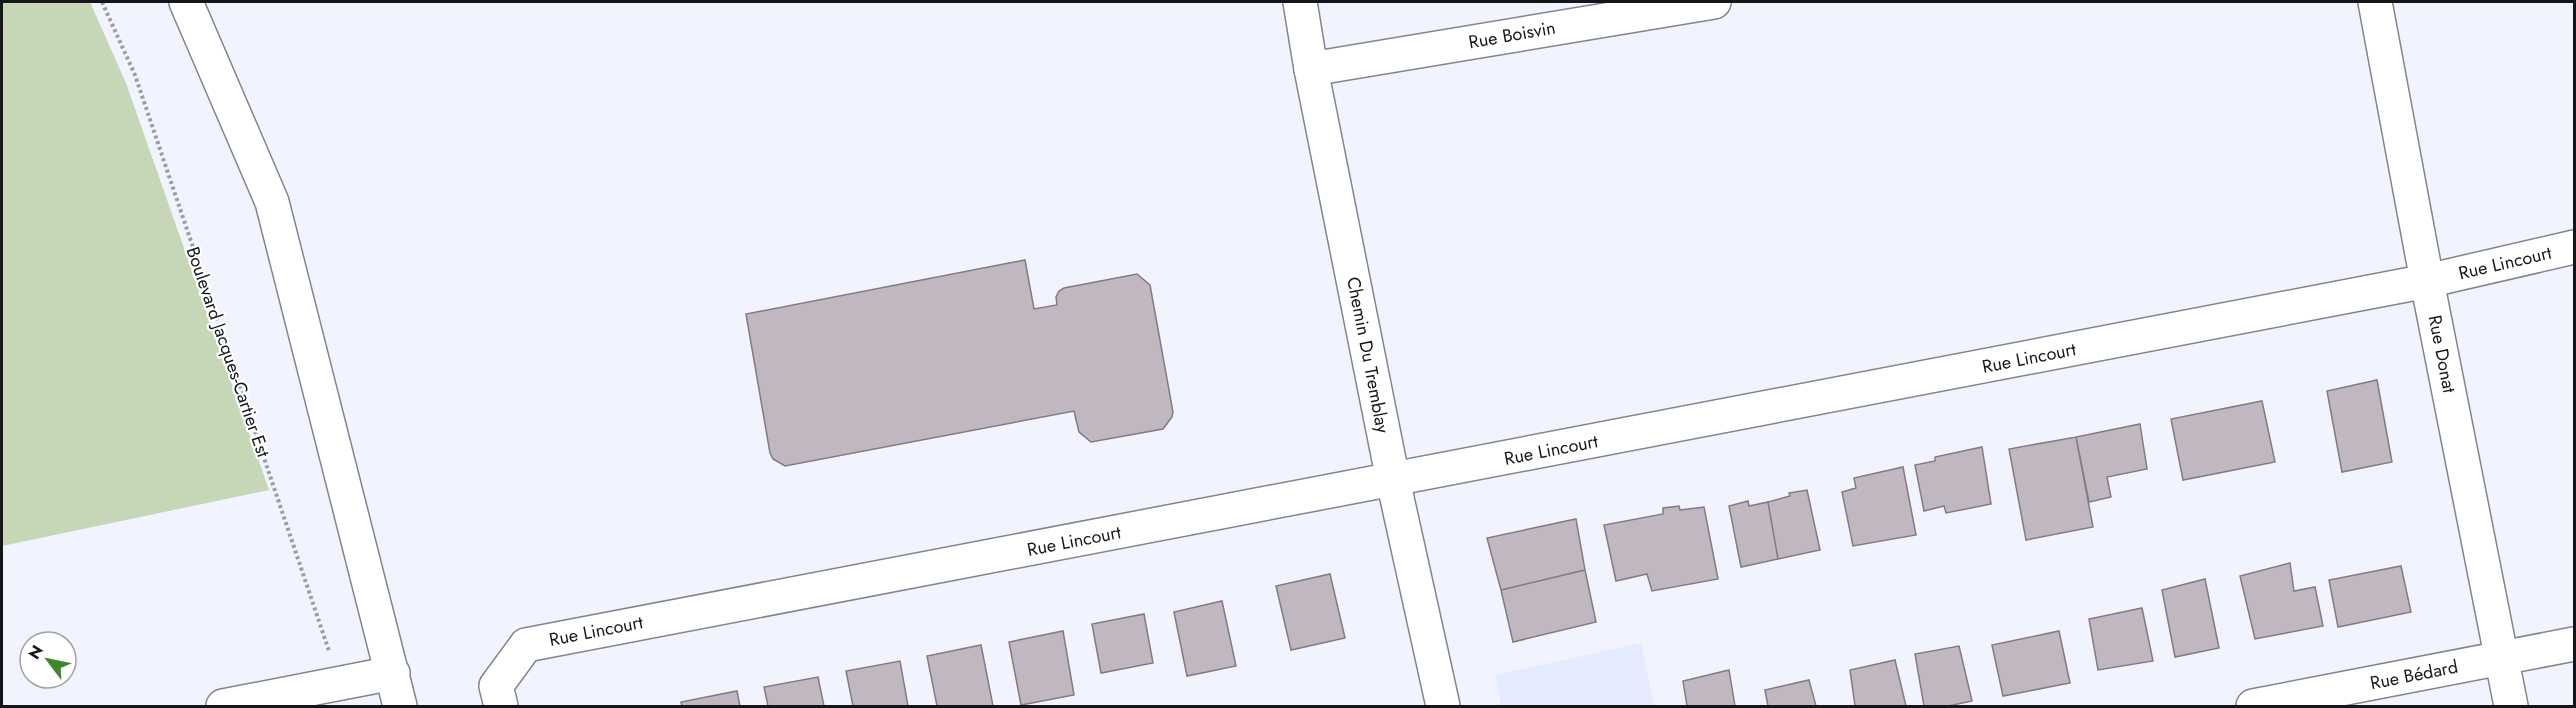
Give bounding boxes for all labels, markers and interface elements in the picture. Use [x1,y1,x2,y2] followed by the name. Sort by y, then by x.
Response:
[1466,15,1558,55] street label: Rue Boisvin
[2456,240,2555,286] street label: Rue Lincourt
[180,243,276,461] street label: Boulevard Jacques-Cartier Est
[1340,275,1396,435] street label: Chemin Du Tremblay
[2422,313,2462,396] street label: Rue Donat
[1980,336,2079,380] street label: Rue Lincourt
[1502,428,1601,472] street label: Rue Lincourt
[1025,519,1124,563] street label: Rue Lincourt
[547,609,646,653] street label: Rue Lincourt
[18,630,78,690] north arrow
[23,641,49,664] text: N
[2368,654,2460,696] street label: Rue Bédard

